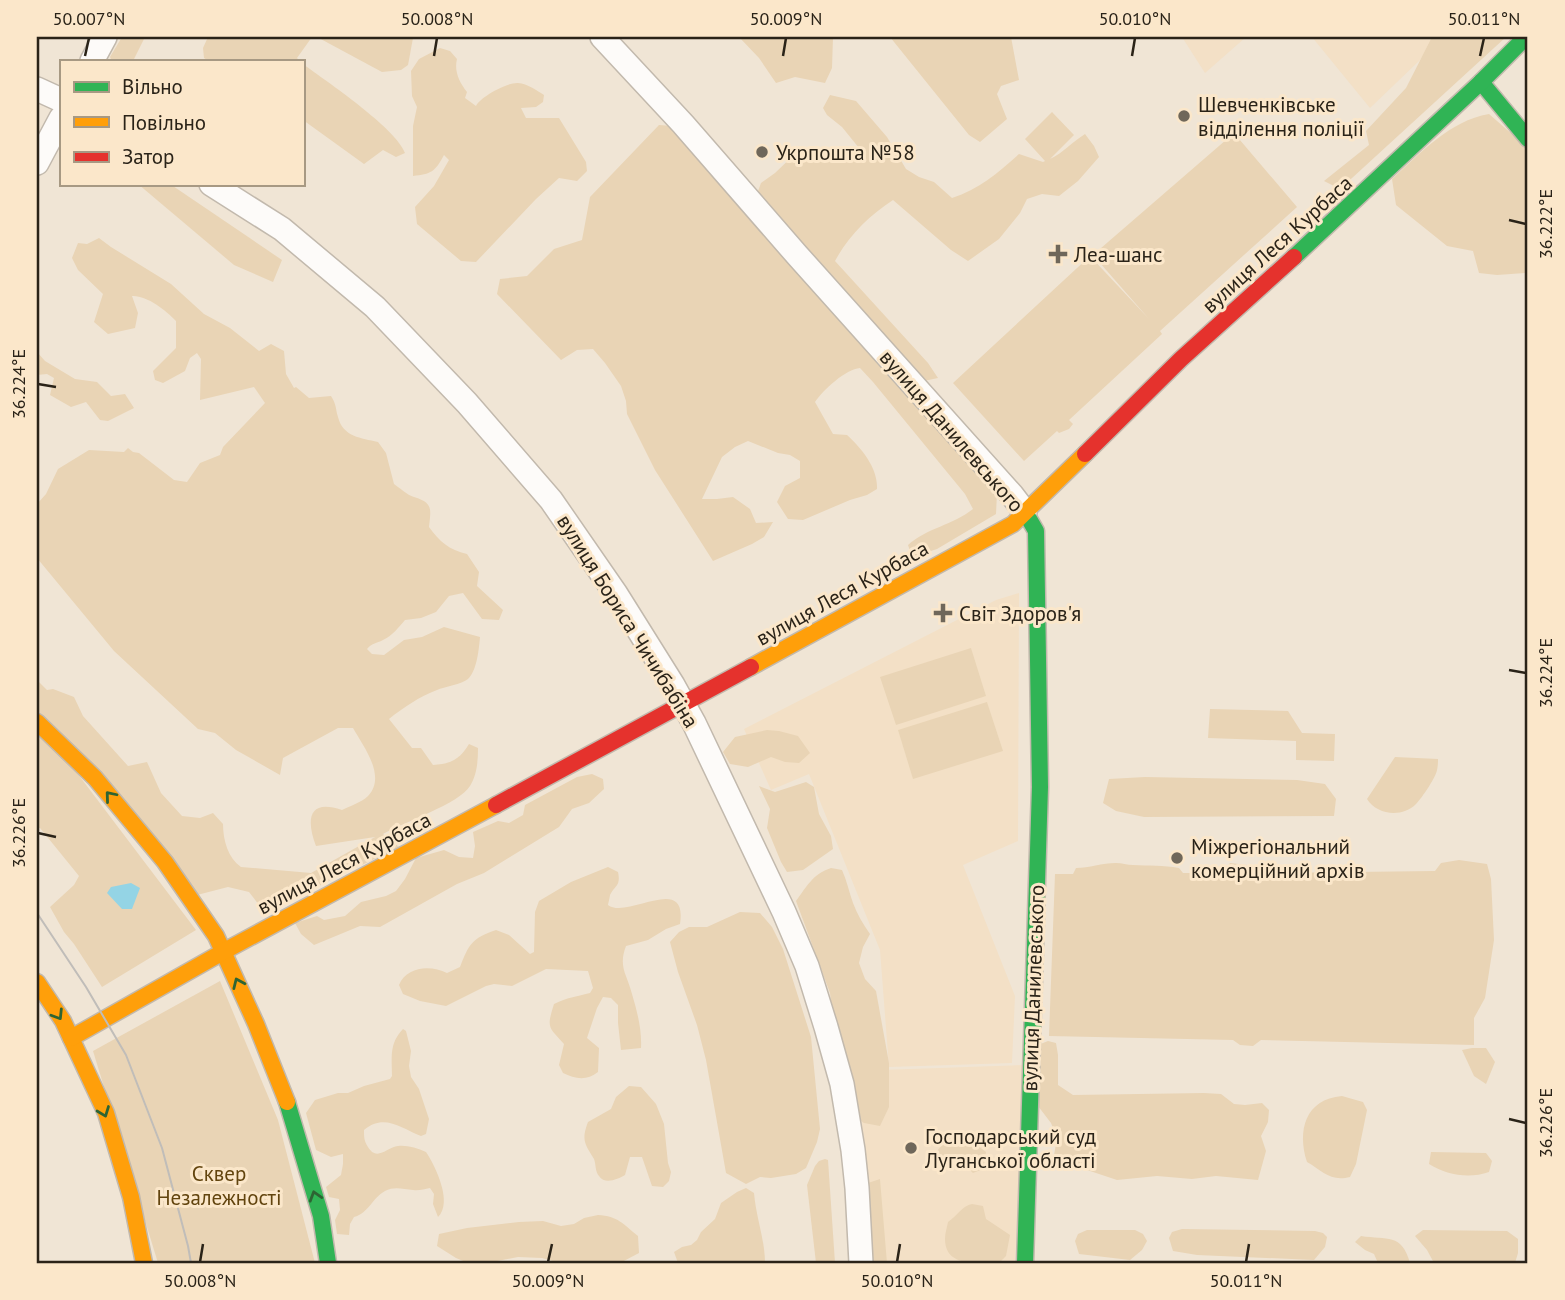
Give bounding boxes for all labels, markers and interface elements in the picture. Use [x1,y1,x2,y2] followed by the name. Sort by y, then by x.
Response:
[53,7,125,30] text: 50.007°N
[401,7,473,30] text: 50.008°N
[750,7,822,30] text: 50.009°N
[1099,7,1171,30] text: 50.010°N
[1448,7,1520,30] text: 50.011°N
[60,60,304,186] legend
[122,73,183,100] text: Вільно
[1198,91,1364,142] place label: Шевченківське відділення поліції
[1176,108,1192,124] marker: Шевченківське відділення поліції
[122,109,206,136] text: Повільно
[776,139,915,166] place label: Укрпошта №58
[122,143,174,170] text: Затор
[754,144,770,160] marker: Укрпошта №58
[1196,169,1358,319] street label: вулиця Леся Курбаса
[1534,189,1557,259] text: 36.222°E
[1073,241,1162,268] place label: Леа-шанс
[1048,244,1068,264] marker: Леа-шанс
[874,344,1030,518] street label: вулиця Данилевського
[7,349,30,419] text: 36.224°E
[551,509,705,733] street label: вулиця Бориса Чичибабіна
[751,534,933,652] street label: вулиця Леся Курбаса
[959,600,1081,627] place label: Світ Здоров'я
[933,603,953,623] marker: Світ Здоров'я
[1534,638,1557,708] text: 36.224°E
[106,791,118,804] one-way arrow
[7,798,30,868] text: 36.226°E
[252,806,436,920] street label: вулиця Леся Курбаса
[1191,833,1364,884] place label: Міжрегіональний комерційний архів
[1169,850,1185,866] marker: Міжрегіональний комерційний архів
[1016,884,1050,1092] street label: вулиця Данилевського
[232,978,246,990] one-way arrow
[50,1007,63,1020] one-way arrow
[1534,1088,1557,1158] text: 36.226°E
[96,1105,110,1117] one-way arrow
[924,1123,1096,1174] place label: Господарський суд Луганської області
[903,1140,919,1156] marker: Господарський суд Луганської області
[156,1160,282,1211] park label: Сквер Незалежності
[309,1191,324,1203] one-way arrow
[164,1269,236,1292] text: 50.008°N
[512,1269,584,1292] text: 50.009°N
[861,1269,933,1292] text: 50.010°N
[1210,1269,1282,1292] text: 50.011°N

